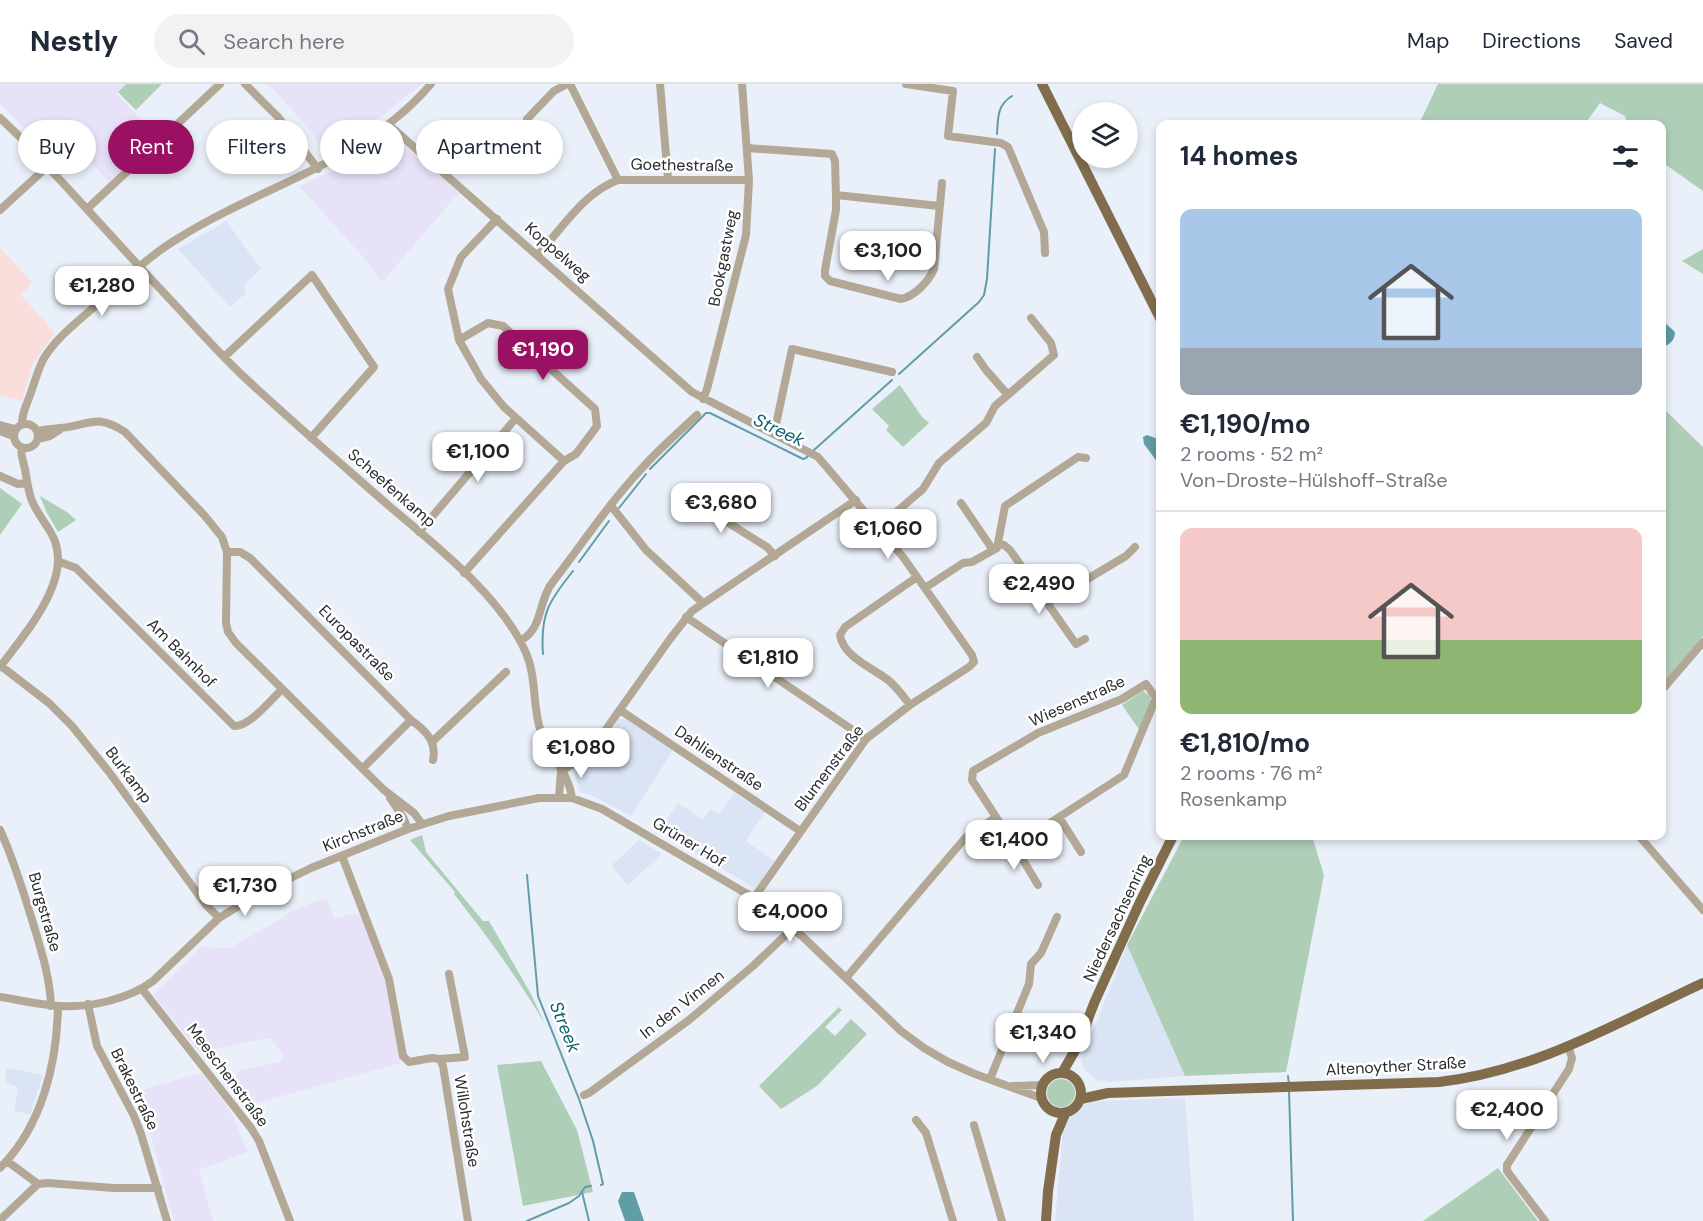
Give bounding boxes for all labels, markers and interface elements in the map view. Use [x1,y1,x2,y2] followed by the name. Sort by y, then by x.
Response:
[154,14,574,68] search box
[30,23,118,60] text: Nestly
[175,25,208,58] icon: search
[223,27,345,56] text: Search here
[1407,27,1449,55] text: Map
[1482,27,1581,55] text: Directions
[1614,27,1673,55] text: Saved
[1072,102,1138,168] map controls
[1072,102,1138,168] button: layers
[18,120,96,174] chip: Buy
[108,120,194,174] chip: Rent
[206,120,308,174] chip: Filters
[320,120,404,174] chip: New
[416,120,563,174] chip: Apartment
[1180,139,1298,173] text: 14 homes
[1609,140,1642,173] icon: filters
[630,154,734,176] street label: Goethestraße
[703,208,743,308] street label: Bookgastweg
[521,218,595,286] street label: Koppelweg
[839,231,937,282] pin: €3,100
[854,237,922,263] text: €3,100
[1357,248,1465,356] icon: home
[53,266,151,317] pin: €1,280
[69,272,135,298] text: €1,280
[494,330,592,381] pin: €1,190
[512,336,574,362] text: €1,190
[1180,407,1311,441] text: €1,190/mo
[750,408,809,453] water label: Streek
[429,432,527,483] pin: €1,100
[446,438,510,464] text: €1,100
[1180,441,1323,467] text: 2 rooms · 52 m²
[344,444,440,532] street label: Scheefenkamp
[1180,467,1448,493] text: Von-Droste-Hülshoff-Straße
[672,483,770,534] pin: €3,680
[685,489,757,515] text: €3,680
[839,509,937,560] pin: €1,060
[854,515,922,541] text: €1,060
[990,564,1088,615] pin: €2,490
[1357,567,1465,675] icon: home
[1003,570,1075,596] text: €2,490
[314,600,400,686] street label: Europastraße
[143,614,221,692] street label: Am Bahnhof
[719,638,817,689] pin: €1,810
[737,644,799,670] text: €1,810
[1026,671,1128,731] street label: Wiesenstraße
[671,721,767,795] street label: Dahlienstraße
[790,721,868,815] street label: Blumenstraße
[1180,726,1310,760] text: €1,810/mo
[532,728,630,779] pin: €1,080
[547,734,615,760] text: €1,080
[101,742,157,808] street label: Burkamp
[1180,760,1323,786] text: 2 rooms · 76 m²
[1180,786,1287,812] text: Rosenkamp
[320,805,406,857] street label: Kirchstraße
[649,812,729,872] street label: Grüner Hof
[965,820,1063,871] pin: €1,400
[979,826,1049,852] text: €1,400
[1078,851,1156,985] street label: Niedersachsenring
[196,866,294,917] pin: €1,730
[24,870,66,954] street label: Burgstraße
[213,872,277,898] text: €1,730
[741,892,839,943] pin: €4,000
[752,898,828,924] text: €4,000
[636,965,728,1043] street label: In den Vinnen
[544,998,586,1057] water label: Streek
[994,1013,1092,1064] pin: €1,340
[182,1019,274,1131] street label: Meeschenstraße
[1009,1019,1077,1045] text: €1,340
[106,1044,164,1134] street label: Brakestraße
[1325,1052,1467,1080] street label: Altenoyther Straße
[449,1073,485,1169] street label: Willohstraße
[1458,1090,1556,1141] pin: €2,400
[1470,1096,1544,1122] text: €2,400

